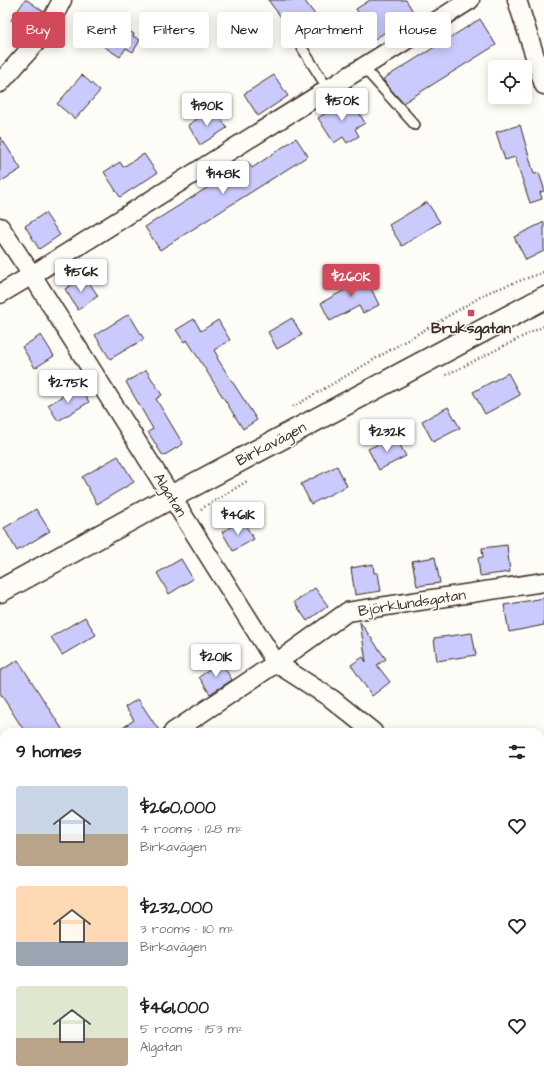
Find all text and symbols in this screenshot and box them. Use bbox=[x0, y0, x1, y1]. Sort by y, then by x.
chip: Buy bbox=[12, 12, 65, 48]
chip: Rent bbox=[73, 12, 131, 48]
chip: Filters bbox=[139, 12, 209, 48]
chip: New bbox=[217, 12, 273, 48]
chip: Apartment bbox=[281, 12, 377, 48]
chip: House bbox=[385, 12, 451, 48]
map controls bbox=[488, 60, 532, 104]
button: locate bbox=[488, 60, 532, 104]
pin: $150K bbox=[314, 88, 370, 122]
text: $150K bbox=[325, 92, 359, 110]
pin: $190K bbox=[179, 93, 235, 127]
text: $190K bbox=[191, 97, 223, 115]
pin: $148K bbox=[195, 161, 251, 195]
text: $148K bbox=[206, 165, 240, 183]
pin: $156K bbox=[53, 259, 109, 293]
text: $156K bbox=[64, 263, 98, 281]
pin: $260K bbox=[323, 264, 379, 298]
text: $260K bbox=[332, 268, 370, 286]
marker: Bruksgatan bbox=[466, 308, 476, 318]
place label: Bruksgatan bbox=[431, 318, 511, 341]
pin: $275K bbox=[40, 370, 96, 404]
text: $275K bbox=[48, 374, 88, 392]
street label: Birkavägen bbox=[232, 416, 311, 472]
pin: $232K bbox=[359, 419, 415, 453]
text: $232K bbox=[369, 423, 405, 441]
street label: Algatan bbox=[147, 469, 192, 522]
pin: $461K bbox=[210, 502, 266, 536]
text: $461K bbox=[221, 506, 255, 524]
street label: Björklundsgatan bbox=[357, 584, 468, 623]
pin: $201K bbox=[188, 644, 244, 678]
text: $201K bbox=[200, 648, 232, 666]
text: 9 homes bbox=[16, 740, 81, 764]
icon: filters bbox=[506, 741, 528, 763]
text: $260,000 bbox=[140, 796, 216, 820]
icon: home bbox=[48, 802, 96, 850]
icon: heart bbox=[506, 815, 528, 837]
text: 4 rooms · 128 m² bbox=[140, 820, 242, 838]
text: Birkavägen bbox=[140, 838, 207, 856]
text: $232,000 bbox=[140, 896, 213, 920]
icon: home bbox=[48, 902, 96, 950]
icon: heart bbox=[506, 915, 528, 937]
text: 3 rooms · 110 m² bbox=[140, 920, 234, 938]
text: Birkavägen bbox=[140, 938, 207, 956]
text: $461,000 bbox=[140, 996, 209, 1020]
icon: home bbox=[48, 1002, 96, 1050]
icon: heart bbox=[506, 1015, 528, 1037]
text: 5 rooms · 153 m² bbox=[140, 1020, 243, 1038]
text: Algatan bbox=[140, 1038, 182, 1056]

